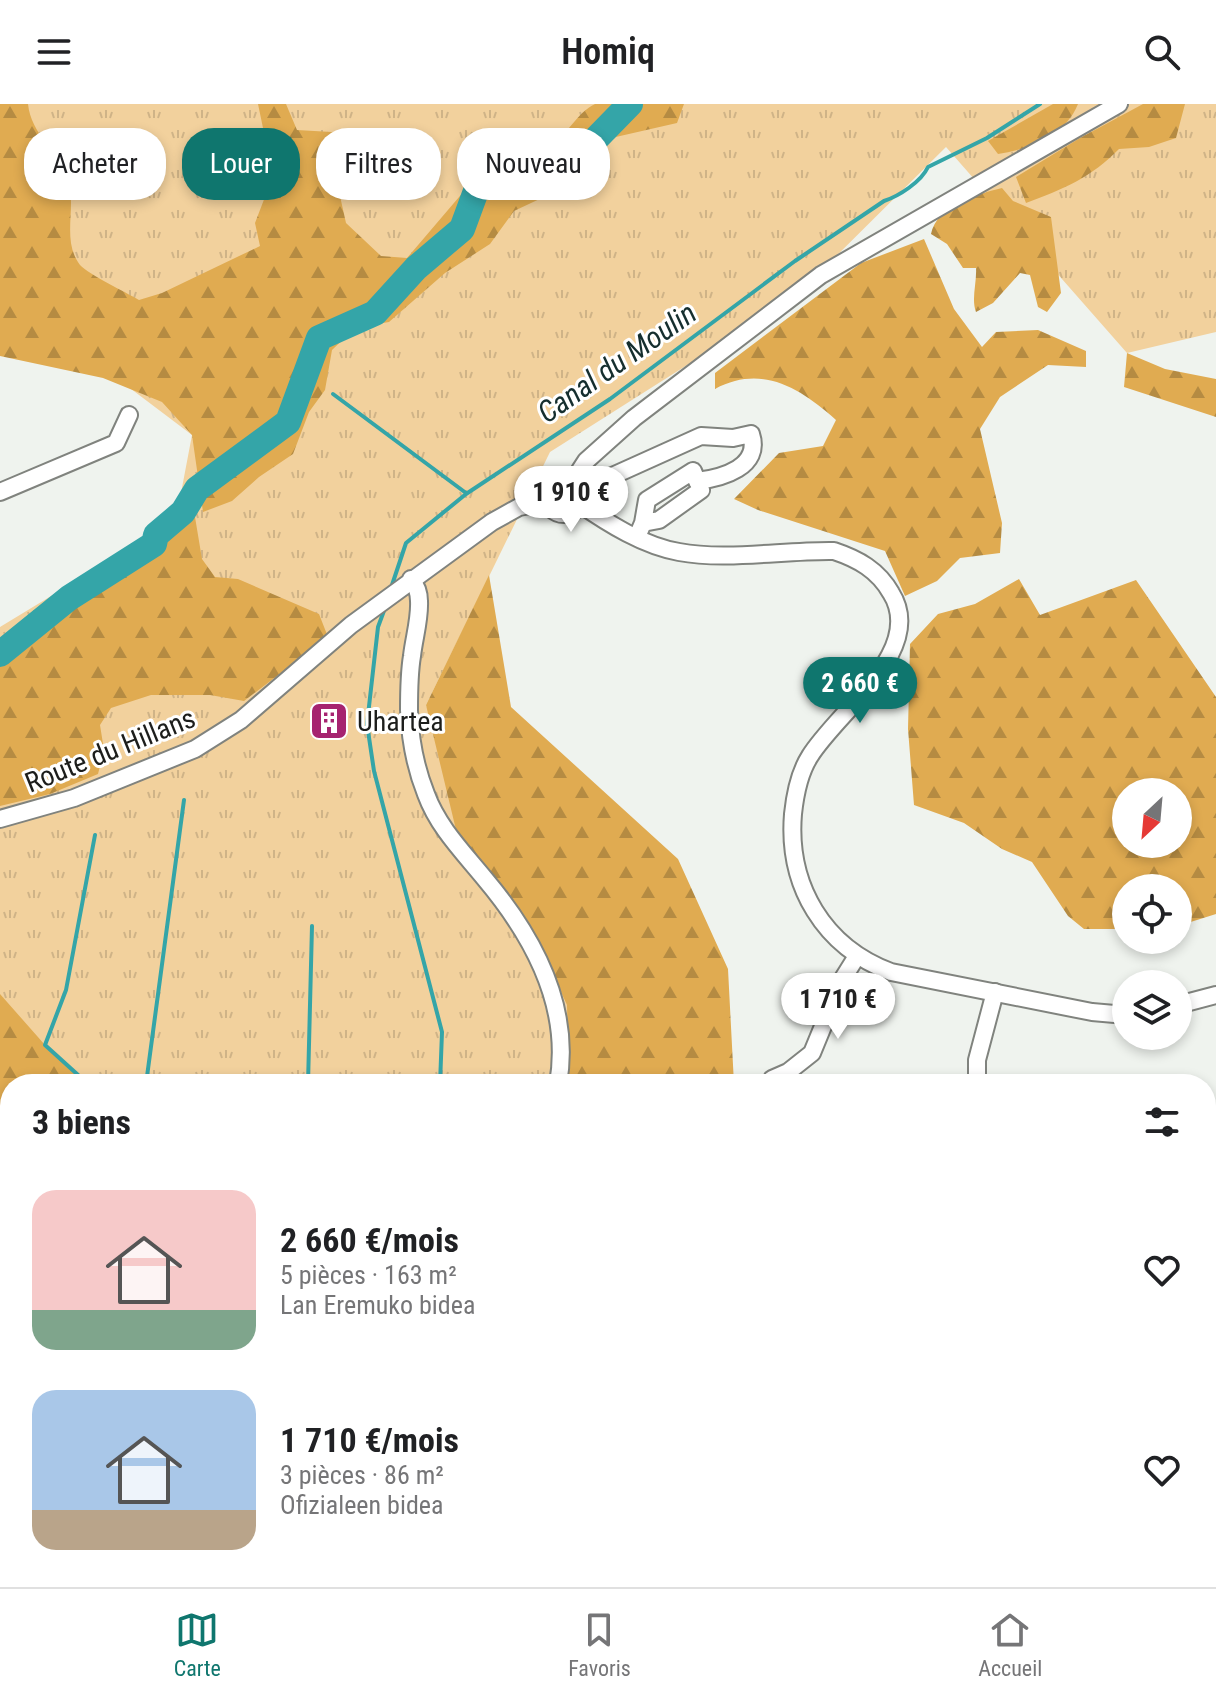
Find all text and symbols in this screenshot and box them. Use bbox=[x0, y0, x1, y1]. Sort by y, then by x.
icon: menu bbox=[32, 30, 76, 74]
icon: search bbox=[1140, 30, 1184, 74]
text: Homiq bbox=[561, 31, 655, 73]
chip: Acheter bbox=[24, 128, 166, 200]
chip: Louer bbox=[182, 128, 300, 200]
chip: Filtres bbox=[316, 128, 441, 200]
chip: Nouveau bbox=[457, 128, 610, 200]
water label: Canal du Moulin bbox=[531, 295, 703, 430]
pin: 1 910 € bbox=[497, 466, 645, 534]
text: 1 910 € bbox=[532, 477, 610, 507]
pin: 2 660 € bbox=[786, 657, 934, 725]
text: 2 660 € bbox=[821, 668, 899, 698]
building icon: Uhartea bbox=[308, 700, 350, 742]
street label: Route du Hillans bbox=[20, 701, 200, 800]
place label: Uhartea bbox=[357, 705, 444, 738]
north arrow bbox=[1112, 778, 1192, 858]
map controls bbox=[1112, 778, 1192, 1050]
button: locate bbox=[1112, 874, 1192, 954]
button: layers bbox=[1112, 970, 1192, 1050]
pin: 1 710 € bbox=[764, 973, 912, 1041]
text: 1 710 € bbox=[799, 984, 877, 1014]
icon: filters bbox=[1140, 1100, 1184, 1144]
text: 3 biens bbox=[32, 1102, 131, 1142]
text: 2 660 €/mois bbox=[280, 1220, 459, 1260]
icon: home bbox=[96, 1222, 192, 1318]
icon: heart bbox=[1140, 1248, 1184, 1292]
text: 5 pièces · 163 m² bbox=[280, 1260, 457, 1290]
text: Lan Eremuko bidea bbox=[280, 1290, 475, 1320]
text: 1 710 €/mois bbox=[280, 1420, 459, 1460]
icon: home bbox=[96, 1422, 192, 1518]
icon: heart bbox=[1140, 1448, 1184, 1492]
text: 3 pièces · 86 m² bbox=[280, 1460, 444, 1490]
text: Ofizialeen bidea bbox=[280, 1490, 443, 1520]
tab: Carte bbox=[174, 1608, 221, 1681]
tab: Favoris bbox=[568, 1608, 631, 1681]
tab: Accueil bbox=[978, 1608, 1042, 1681]

